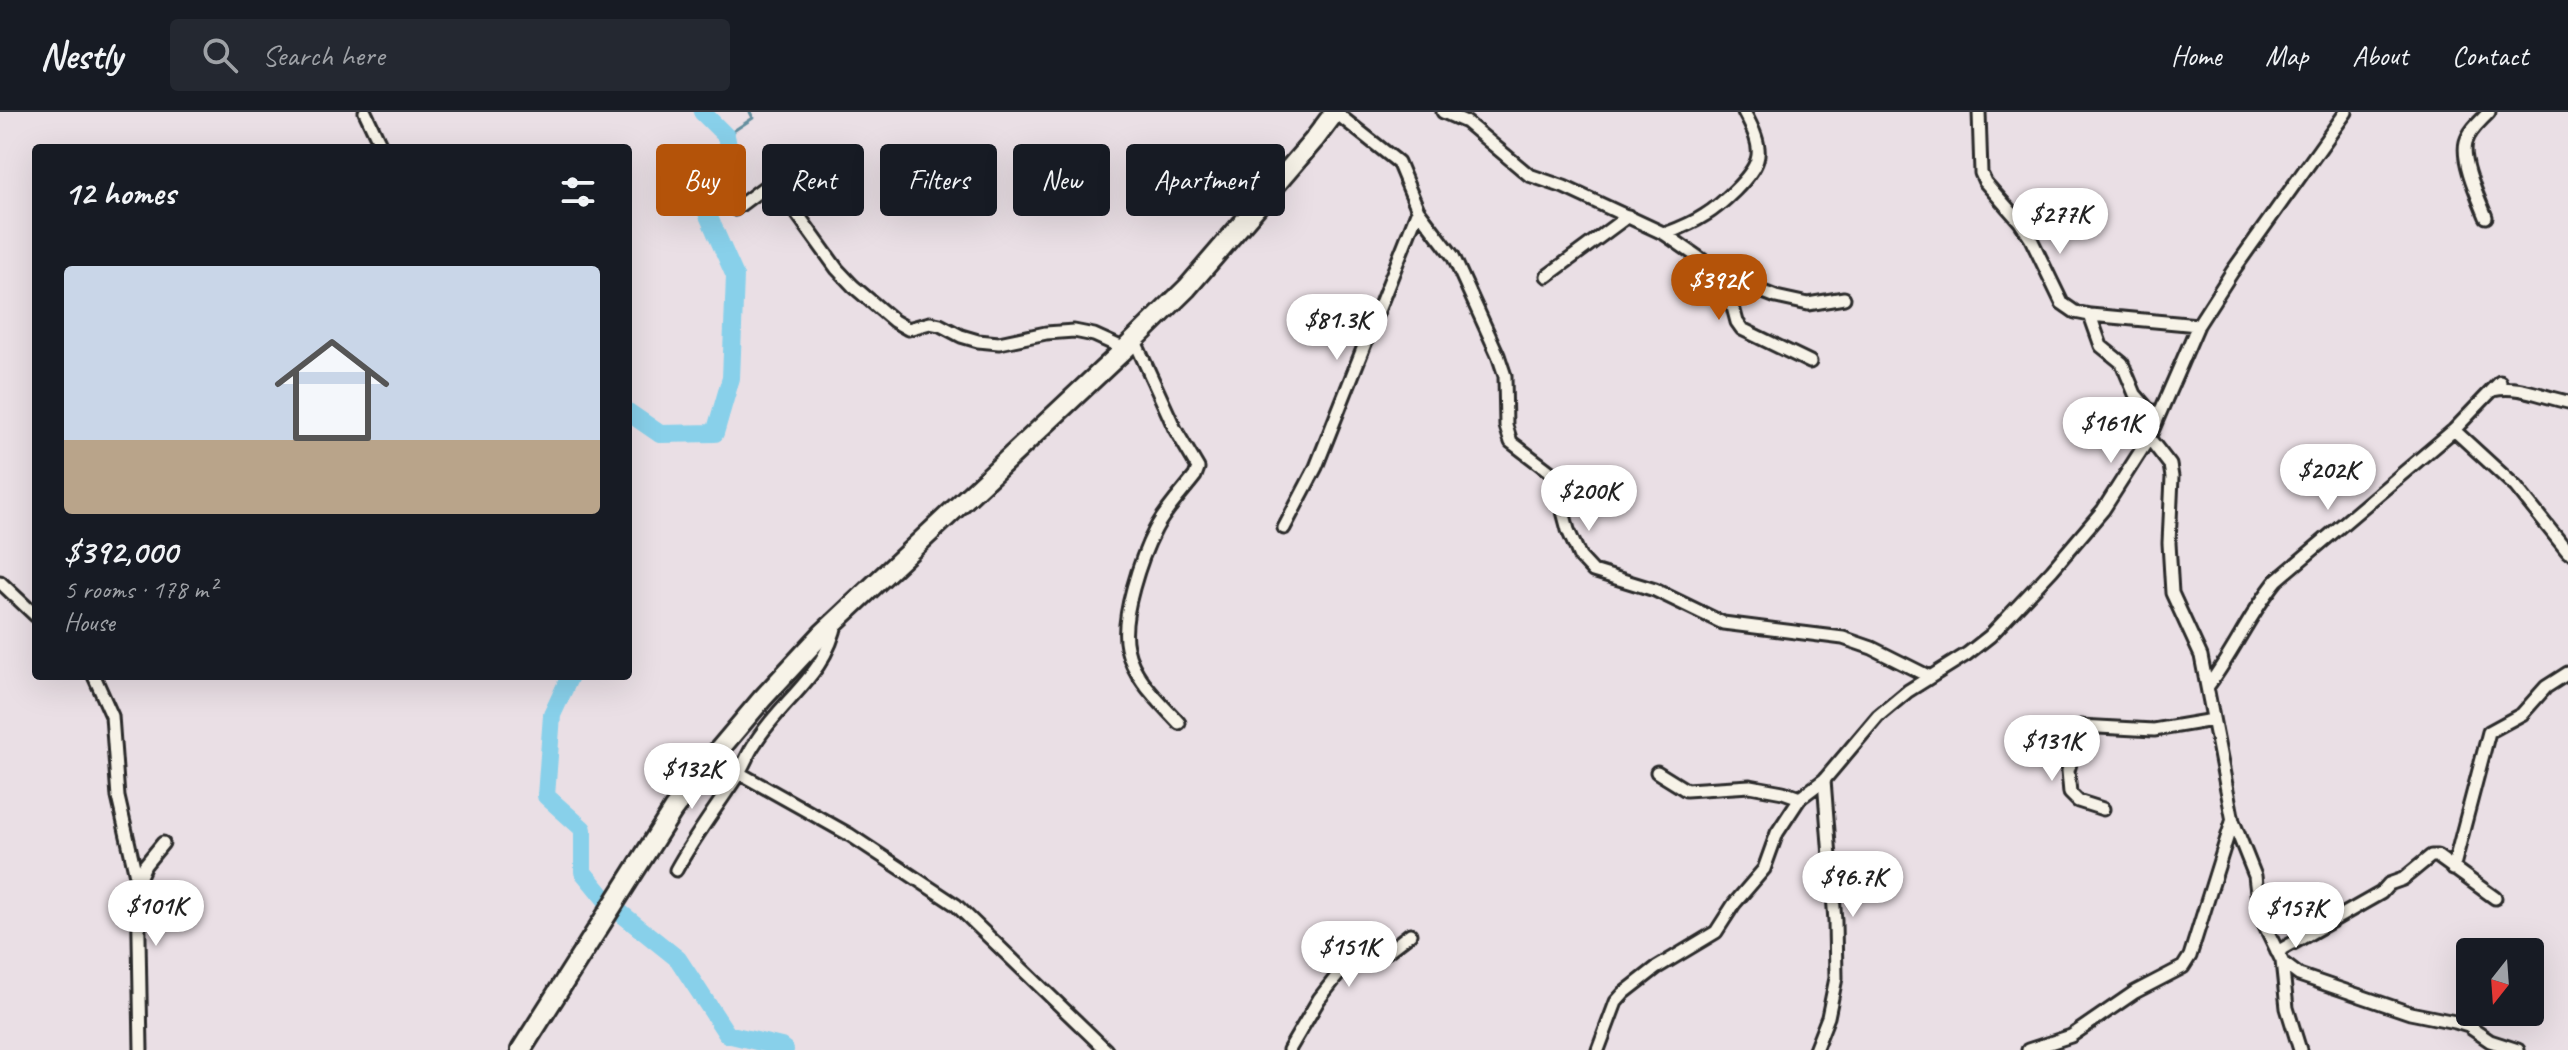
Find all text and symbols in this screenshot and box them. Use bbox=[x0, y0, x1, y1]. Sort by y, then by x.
search box bbox=[170, 19, 730, 91]
text: Nestly bbox=[40, 32, 122, 79]
icon: search bbox=[198, 33, 242, 77]
text: Search here bbox=[262, 36, 384, 74]
text: Home bbox=[2171, 38, 2221, 73]
text: Map bbox=[2265, 38, 2308, 73]
text: About bbox=[2352, 38, 2408, 73]
text: Contact bbox=[2452, 38, 2528, 73]
chip: Buy bbox=[656, 144, 746, 216]
chip: Rent bbox=[762, 144, 864, 216]
chip: Filters bbox=[880, 144, 997, 216]
chip: New bbox=[1013, 144, 1110, 216]
chip: Apartment bbox=[1126, 144, 1285, 216]
icon: filters bbox=[556, 170, 600, 214]
text: 12 homes bbox=[64, 171, 175, 214]
pin: $277K bbox=[2004, 188, 2116, 256]
text: $277K bbox=[2030, 197, 2090, 230]
pin: $392K bbox=[1663, 254, 1775, 322]
text: $392K bbox=[1689, 263, 1749, 296]
pin: $81.3K bbox=[1272, 294, 1402, 362]
text: $81.3K bbox=[1304, 303, 1370, 336]
icon: home bbox=[260, 318, 404, 462]
pin: $161K bbox=[2055, 397, 2167, 465]
text: $161K bbox=[2081, 406, 2141, 439]
pin: $202K bbox=[2272, 444, 2384, 512]
text: $202K bbox=[2298, 453, 2358, 486]
pin: $200K bbox=[1533, 465, 1645, 533]
text: $200K bbox=[1559, 474, 1619, 507]
text: $392,000 bbox=[64, 530, 177, 573]
text: 5 rooms · 178 m² bbox=[64, 573, 216, 606]
text: House bbox=[64, 606, 115, 639]
pin: $131K bbox=[1996, 715, 2108, 783]
text: $131K bbox=[2022, 724, 2082, 757]
pin: $132K bbox=[636, 743, 748, 811]
text: $132K bbox=[662, 752, 722, 785]
pin: $96.7K bbox=[1788, 851, 1918, 919]
text: $96.7K bbox=[1820, 860, 1886, 893]
pin: $101K bbox=[100, 880, 212, 948]
pin: $157K bbox=[2240, 882, 2352, 950]
text: $101K bbox=[126, 889, 186, 922]
text: $157K bbox=[2266, 891, 2326, 924]
pin: $151K bbox=[1293, 921, 1405, 989]
text: $151K bbox=[1319, 930, 1379, 963]
north arrow bbox=[2456, 938, 2544, 1026]
map controls bbox=[2456, 938, 2544, 1026]

